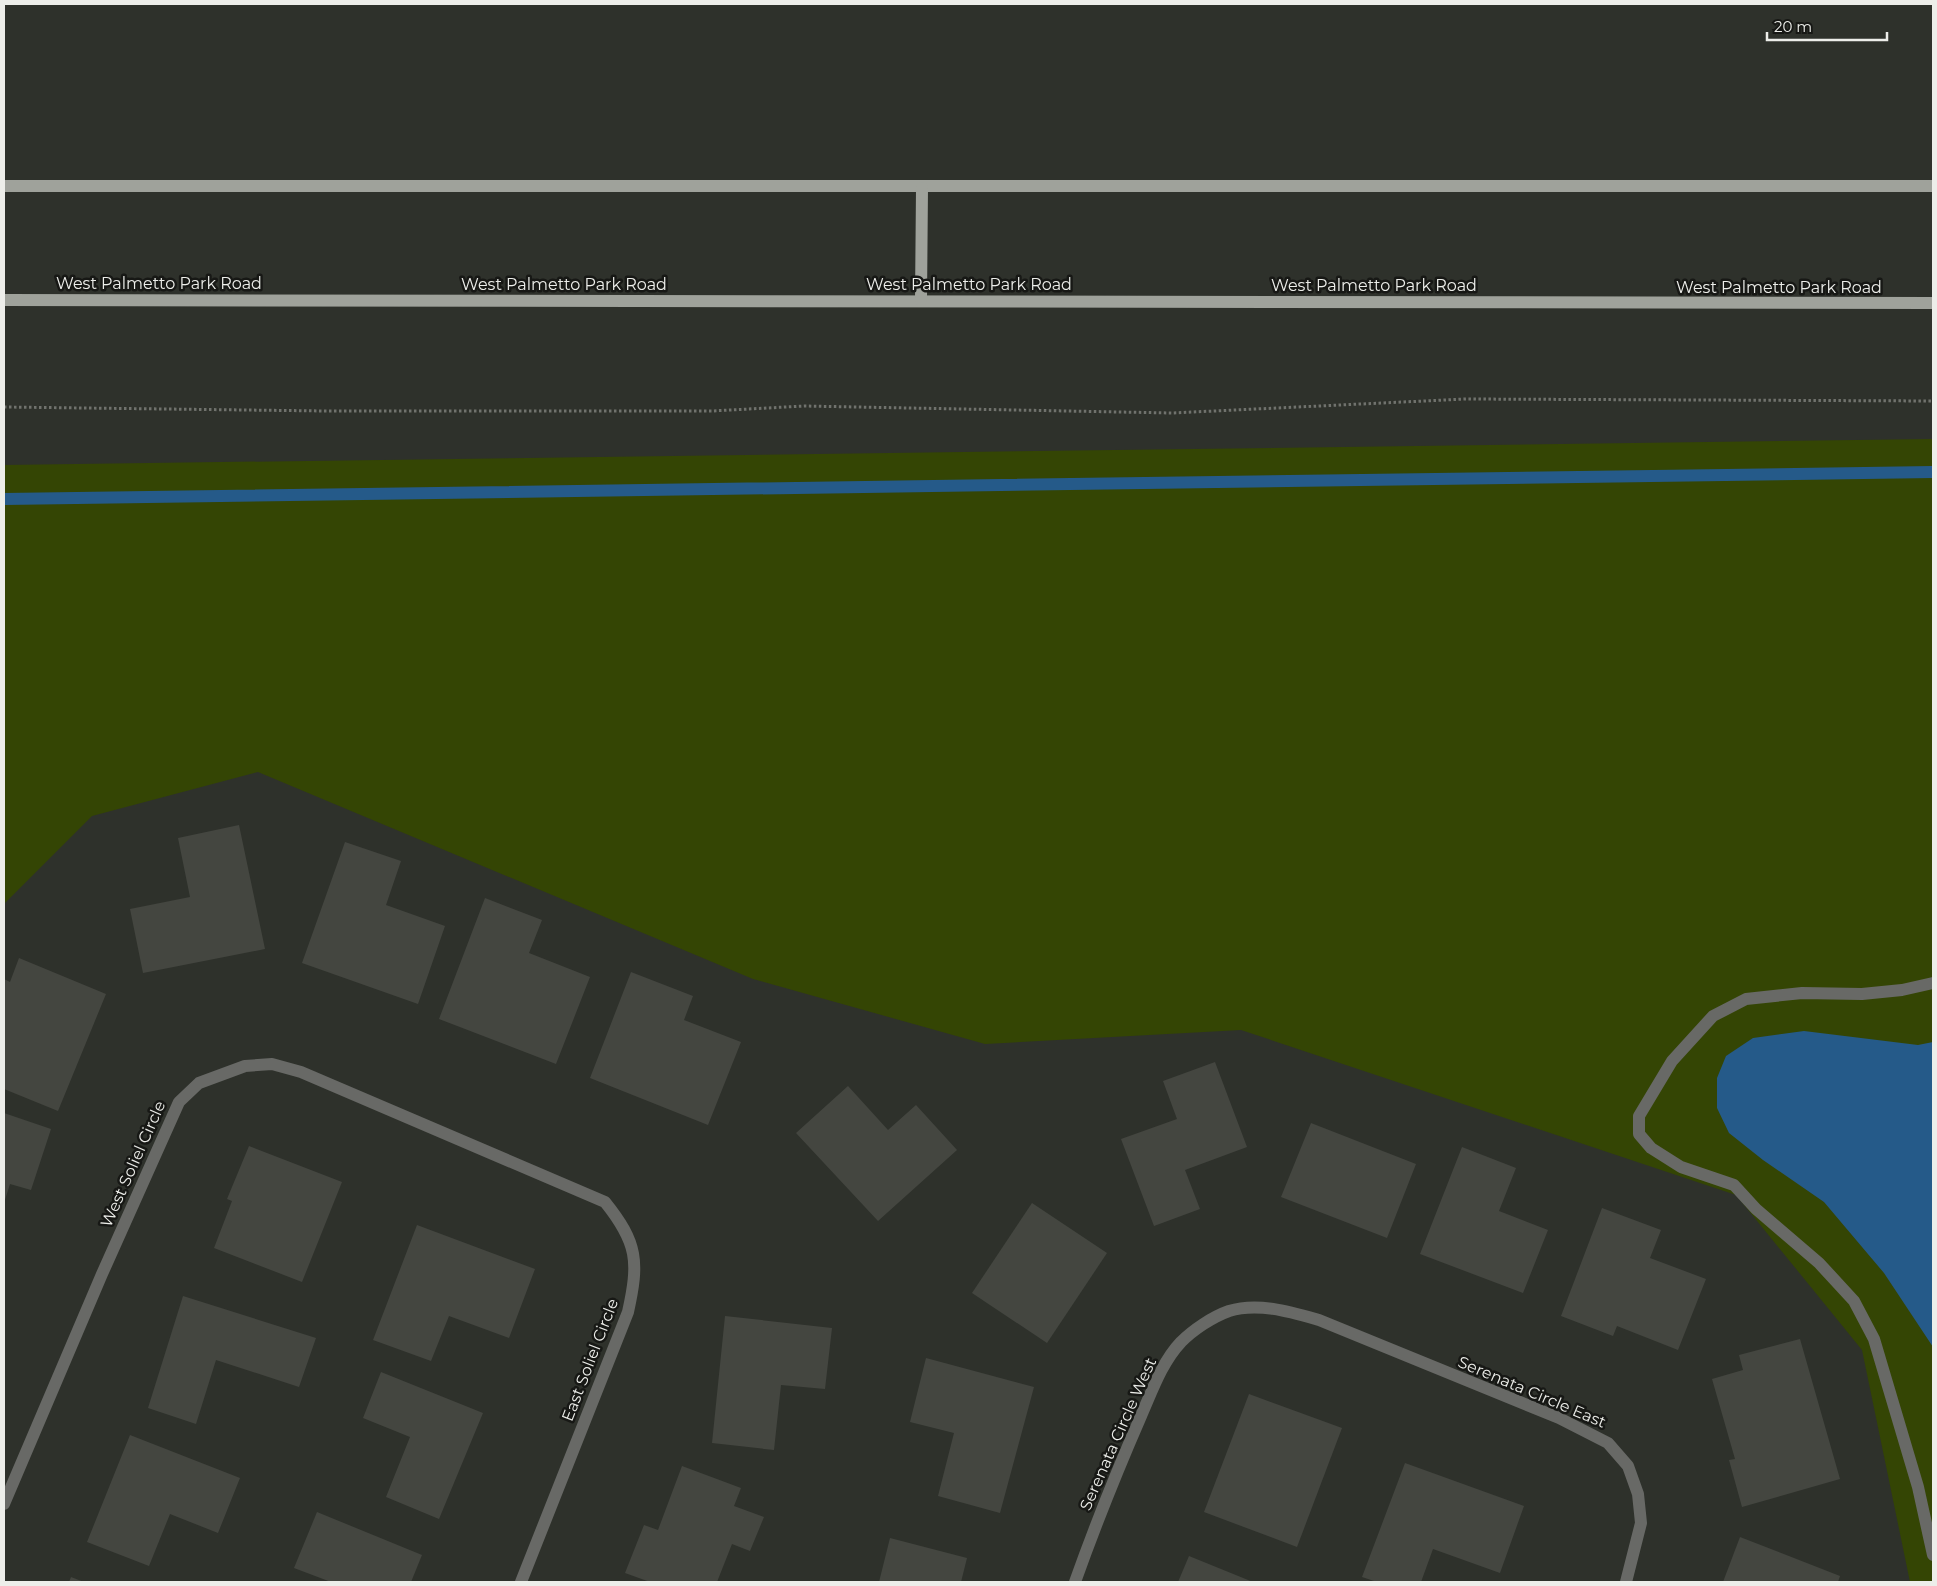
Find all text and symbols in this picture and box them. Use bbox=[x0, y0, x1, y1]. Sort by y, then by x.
scale bar bbox=[1767, 10, 1887, 42]
text: 20 m bbox=[1774, 17, 1812, 36]
street label: West Palmetto Park Road bbox=[56, 274, 262, 293]
street label: West Palmetto Park Road bbox=[461, 275, 667, 294]
street label: West Palmetto Park Road bbox=[866, 275, 1072, 294]
street label: West Palmetto Park Road bbox=[1271, 276, 1477, 295]
street label: West Palmetto Park Road bbox=[1676, 278, 1882, 297]
street label: West Soliel Circle bbox=[97, 1098, 169, 1230]
street label: East Soliel Circle bbox=[558, 1296, 622, 1424]
street label: Serenata Circle East bbox=[1455, 1352, 1609, 1432]
street label: Serenata Circle West bbox=[1076, 1354, 1160, 1513]

